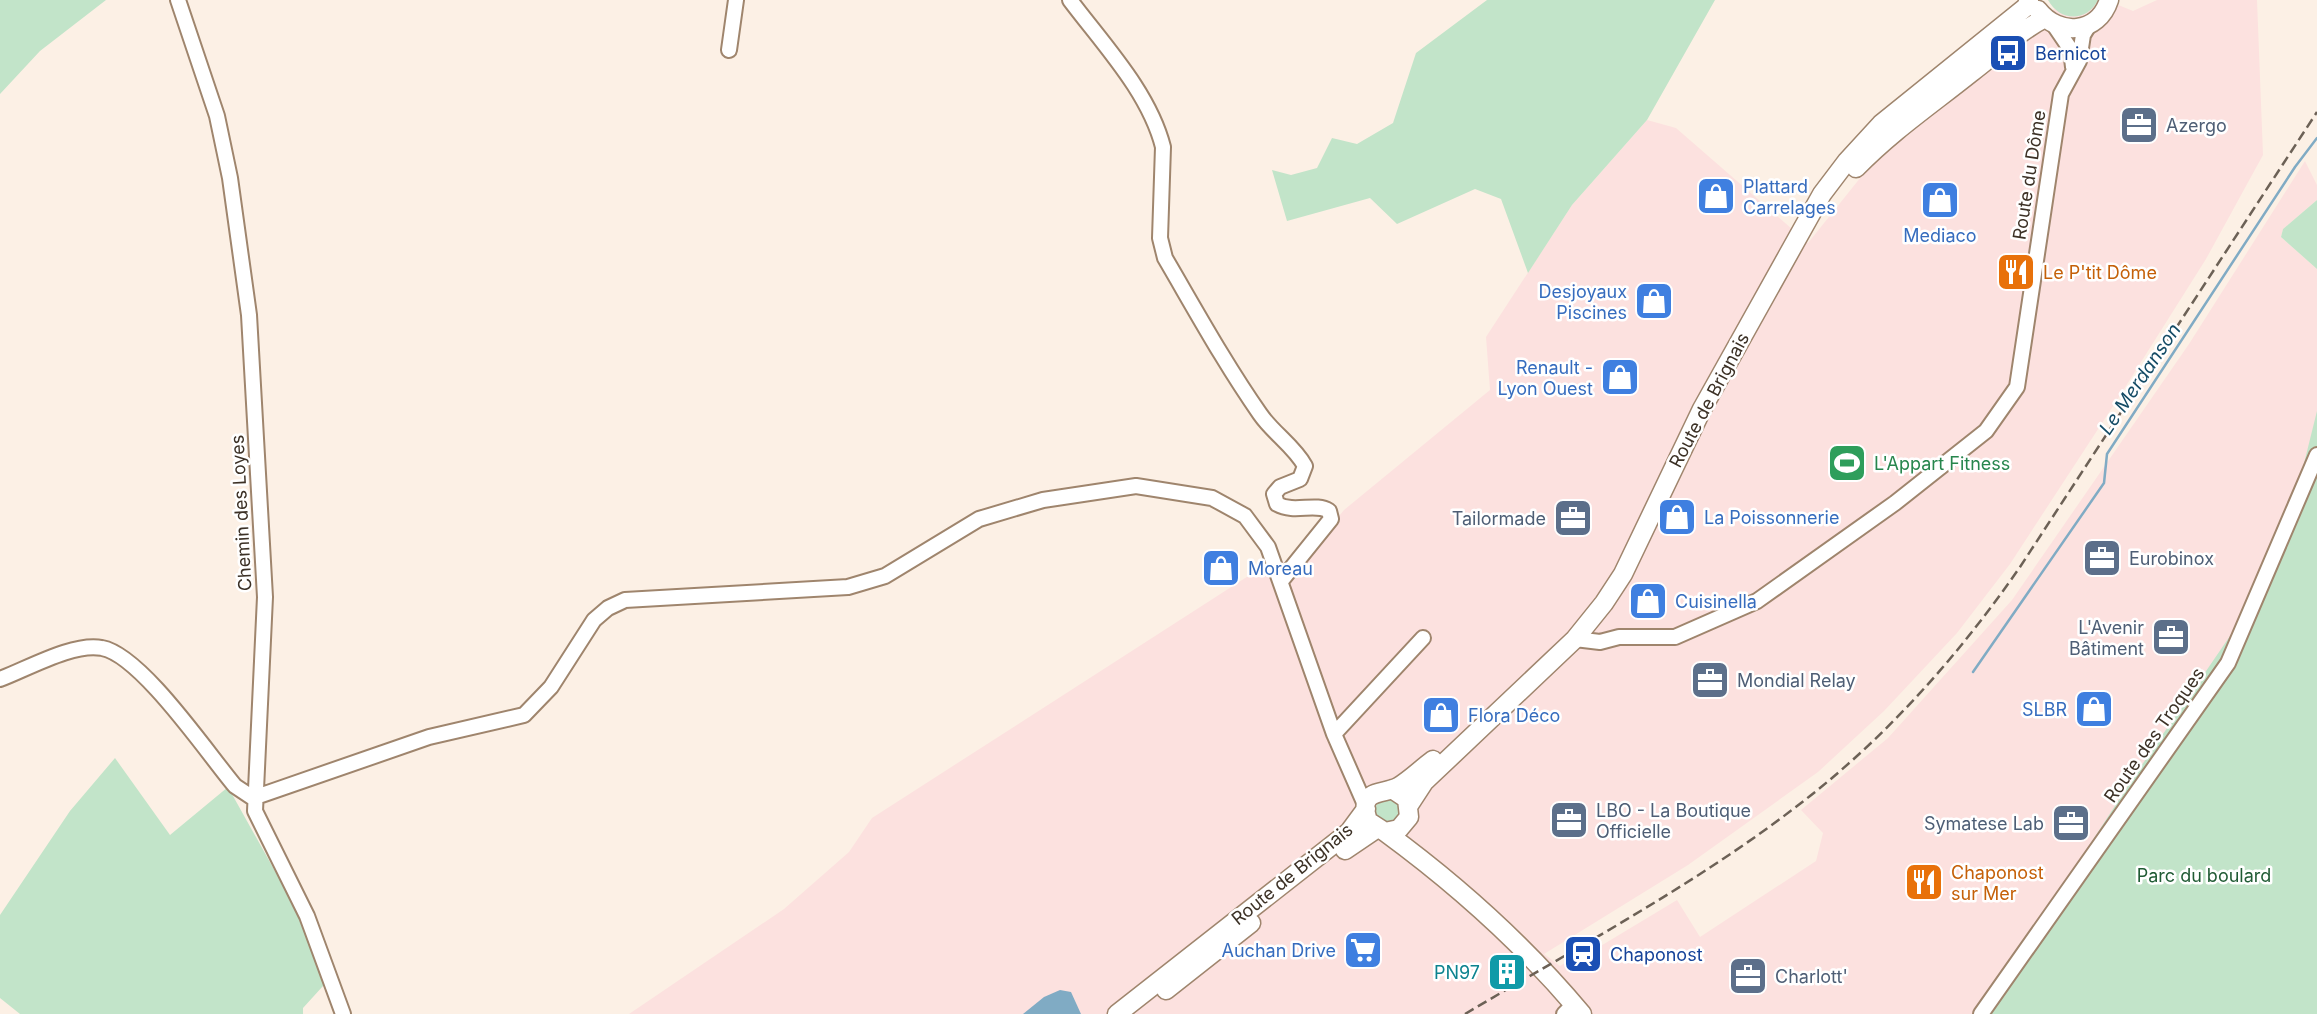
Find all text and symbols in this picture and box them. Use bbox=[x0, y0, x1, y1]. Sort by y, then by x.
bus stop icon: Bernicot bbox=[1987, 32, 2029, 74]
place label: Bernicot bbox=[2035, 43, 2106, 64]
office icon: Azergo bbox=[2118, 104, 2160, 146]
street label: Route du Dôme bbox=[2008, 109, 2050, 241]
place label: Azergo bbox=[2166, 115, 2227, 136]
shop icon: Plattard Carrelages bbox=[1695, 175, 1737, 217]
place label: Plattard Carrelages bbox=[1743, 176, 1836, 218]
shop icon: Mediaco bbox=[1919, 179, 1961, 221]
place label: Mediaco bbox=[1903, 225, 1977, 246]
restaurant icon: Le P'tit Dôme bbox=[1995, 251, 2037, 293]
place label: Le P'tit Dôme bbox=[2043, 262, 2157, 283]
shop icon: Desjoyaux Piscines bbox=[1633, 280, 1675, 322]
place label: Desjoyaux Piscines bbox=[1539, 281, 1627, 323]
water label: Le Merdanson bbox=[2094, 319, 2186, 439]
street label: Route de Brignais bbox=[1665, 329, 1753, 471]
shop icon: Renault - Lyon Ouest bbox=[1599, 356, 1641, 398]
place label: Renault - Lyon Ouest bbox=[1497, 357, 1593, 399]
street label: Chemin des Loyes bbox=[226, 434, 256, 592]
sports icon: L'Appart Fitness bbox=[1826, 442, 1868, 484]
place label: L'Appart Fitness bbox=[1874, 453, 2010, 474]
shop icon: La Poissonnerie bbox=[1656, 496, 1698, 538]
office icon: Tailormade bbox=[1552, 497, 1594, 539]
place label: La Poissonnerie bbox=[1704, 507, 1839, 528]
place label: Tailormade bbox=[1452, 508, 1546, 529]
office icon: Eurobinox bbox=[2081, 537, 2123, 579]
shop icon: Moreau bbox=[1200, 547, 1242, 589]
place label: Eurobinox bbox=[2129, 548, 2214, 569]
place label: Moreau bbox=[1248, 558, 1313, 579]
shop icon: Cuisinella bbox=[1627, 580, 1669, 622]
place label: Cuisinella bbox=[1675, 591, 1757, 612]
office icon: L'Avenir Bâtiment bbox=[2150, 616, 2192, 658]
place label: L'Avenir Bâtiment bbox=[2069, 617, 2144, 659]
office icon: Mondial Relay bbox=[1689, 659, 1731, 701]
street label: Route des Troques bbox=[2100, 664, 2208, 806]
place label: Mondial Relay bbox=[1737, 670, 1856, 691]
shop icon: SLBR bbox=[2073, 688, 2115, 730]
shop icon: Flora Déco bbox=[1420, 694, 1462, 736]
place label: SLBR bbox=[2022, 699, 2067, 720]
place label: Flora Déco bbox=[1468, 705, 1560, 726]
office icon: LBO - La Boutique Officielle bbox=[1548, 799, 1590, 841]
place label: LBO - La Boutique Officielle bbox=[1596, 800, 1751, 842]
office icon: Symatese Lab bbox=[2050, 802, 2092, 844]
place label: Symatese Lab bbox=[1924, 813, 2044, 834]
street label: Route de Brignais bbox=[1227, 819, 1357, 929]
restaurant icon: Chaponost sur Mer bbox=[1903, 861, 1945, 903]
place label: Chaponost sur Mer bbox=[1951, 862, 2044, 904]
park label: Parc du boulard bbox=[2137, 865, 2271, 886]
supermarket icon: Auchan Drive bbox=[1342, 929, 1384, 971]
station icon: Chaponost bbox=[1562, 933, 1604, 975]
place label: Auchan Drive bbox=[1222, 940, 1336, 961]
place label: Chaponost bbox=[1610, 944, 1703, 965]
building icon: PN97 bbox=[1486, 951, 1528, 993]
office icon: Charlott' bbox=[1727, 955, 1769, 997]
place label: PN97 bbox=[1434, 962, 1480, 983]
place label: Charlott' bbox=[1775, 966, 1848, 987]

